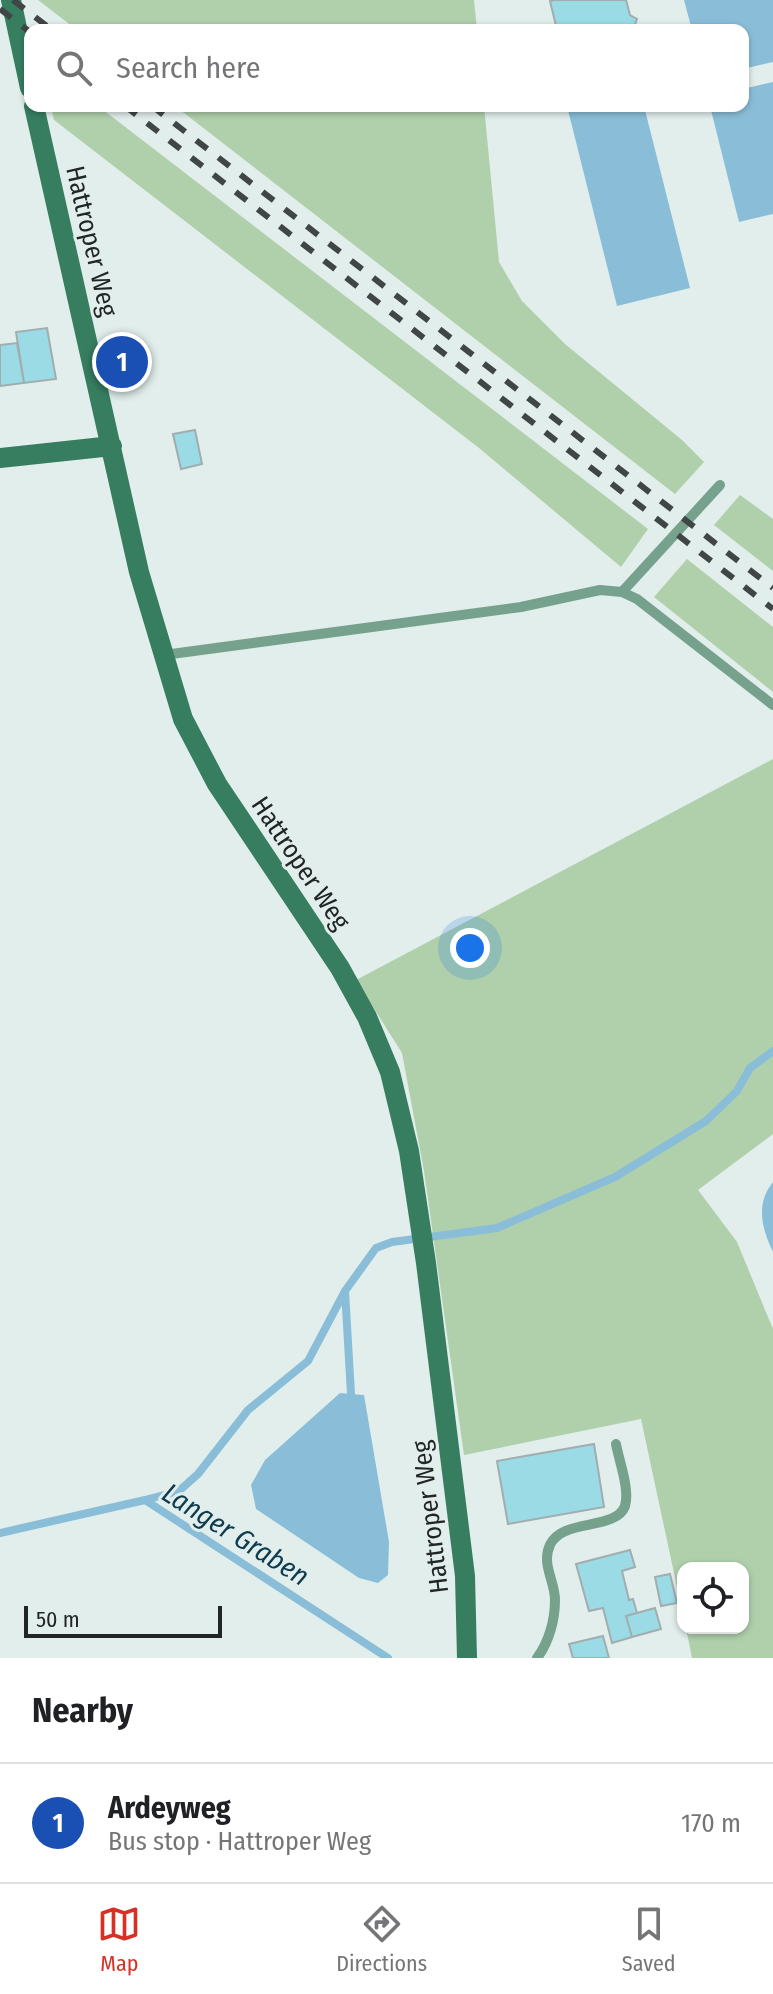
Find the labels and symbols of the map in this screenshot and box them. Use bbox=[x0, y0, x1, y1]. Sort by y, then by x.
street label: Hattroper Weg bbox=[59, 163, 124, 320]
pin: 1 bbox=[96, 332, 148, 392]
street label: Hattroper Weg bbox=[245, 791, 357, 936]
your location bbox=[450, 928, 490, 968]
street label: Hattroper Weg bbox=[406, 1438, 455, 1595]
water label: Langer Graben bbox=[156, 1476, 315, 1593]
scale bar bbox=[24, 1602, 222, 1638]

